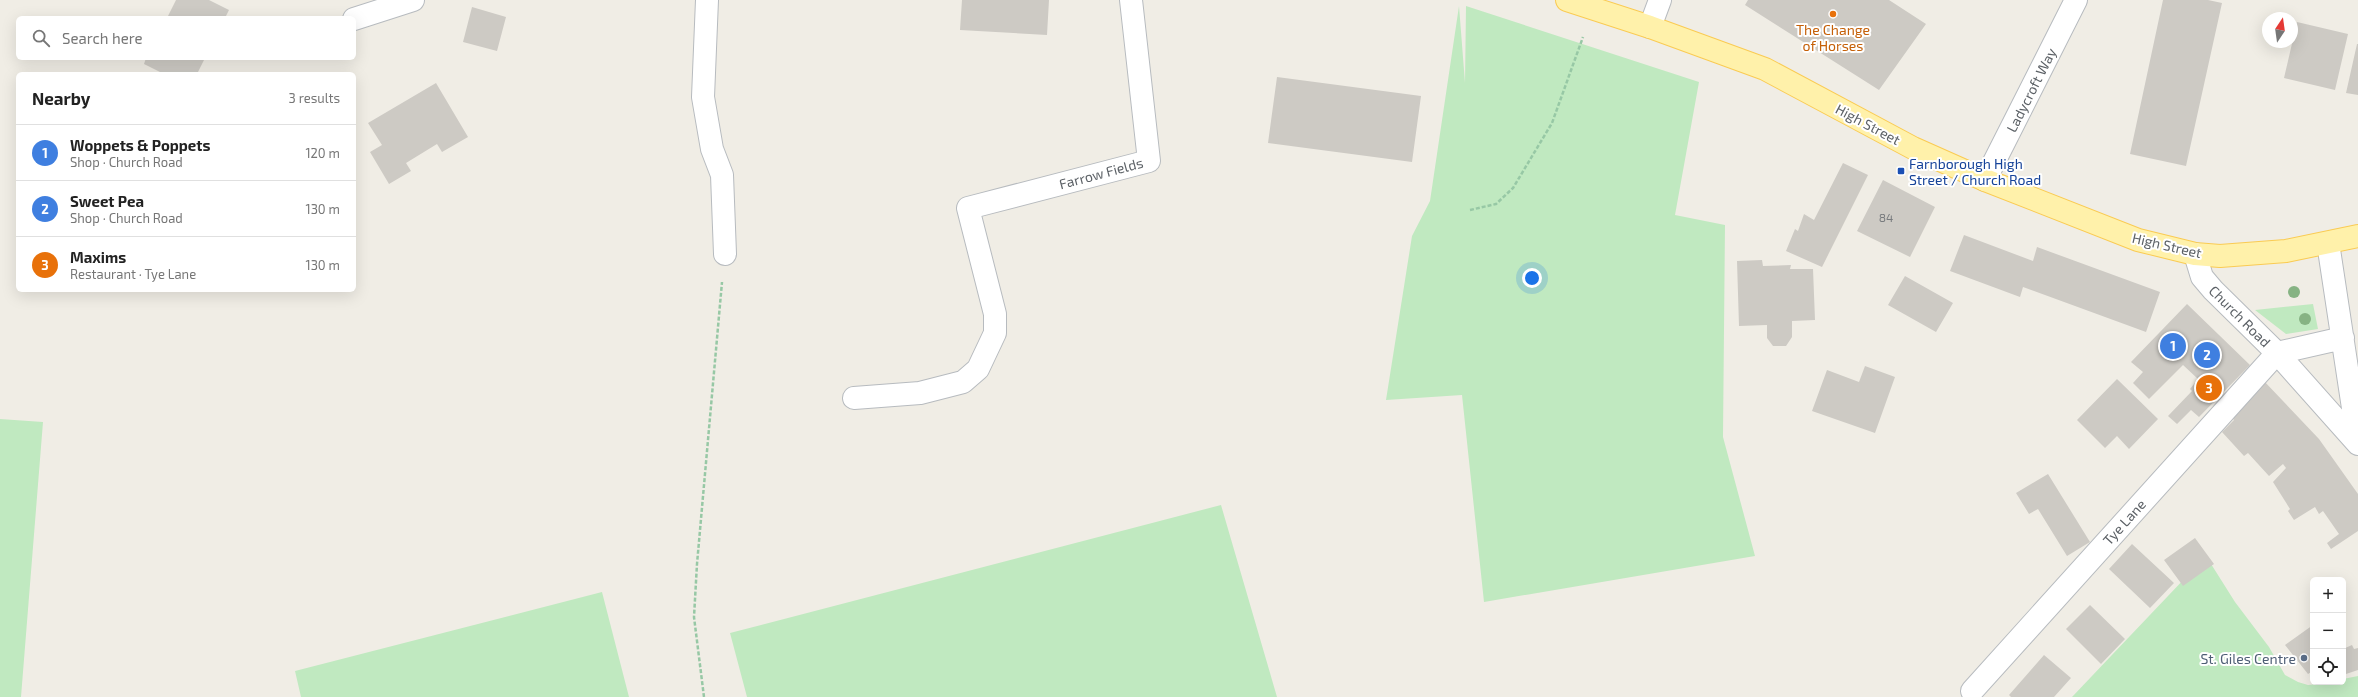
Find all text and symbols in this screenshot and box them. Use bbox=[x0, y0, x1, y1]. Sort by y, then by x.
marker: The Change of Horses bbox=[1828, 9, 1838, 19]
north arrow bbox=[2262, 12, 2298, 48]
search box bbox=[16, 16, 356, 60]
place label: The Change of Horses bbox=[1796, 21, 1870, 54]
icon: search bbox=[30, 27, 52, 49]
text: Search here bbox=[62, 29, 143, 47]
street label: Ladycroft Way bbox=[2002, 45, 2060, 135]
text: Nearby bbox=[32, 88, 90, 108]
text: 3 results bbox=[289, 90, 340, 106]
street label: High Street bbox=[1833, 100, 1903, 148]
text: Woppets & Poppets bbox=[70, 136, 210, 154]
text: 1 bbox=[42, 145, 48, 161]
text: 120 m bbox=[305, 145, 340, 161]
text: Shop · Church Road bbox=[70, 154, 183, 170]
street label: Farrow Fields bbox=[1057, 154, 1145, 192]
place label: Farnborough High Street / Church Road bbox=[1909, 155, 2041, 188]
marker: Farnborough High Street / Church Road bbox=[1896, 166, 1906, 176]
text: Sweet Pea bbox=[70, 192, 144, 210]
text: 2 bbox=[41, 201, 49, 217]
text: 130 m bbox=[305, 201, 340, 217]
text: Shop · Church Road bbox=[70, 210, 183, 226]
house number: 84 bbox=[1879, 210, 1893, 224]
street label: High Street bbox=[2131, 229, 2203, 261]
text: Maxims bbox=[70, 248, 126, 266]
text: 3 bbox=[41, 257, 49, 273]
text: 130 m bbox=[305, 257, 340, 273]
text: Restaurant · Tye Lane bbox=[70, 266, 196, 282]
your location bbox=[1522, 268, 1542, 288]
street label: Church Road bbox=[2206, 282, 2274, 350]
pin: 1 bbox=[2160, 331, 2186, 361]
pin: 2 bbox=[2194, 340, 2220, 370]
pin: 3 bbox=[2196, 373, 2222, 403]
street label: Tye Lane bbox=[2099, 496, 2149, 548]
map controls bbox=[2310, 577, 2346, 685]
button: + bbox=[2310, 577, 2346, 613]
button: − bbox=[2310, 613, 2346, 649]
button: locate bbox=[2310, 649, 2346, 685]
place label: St. Giles Centre bbox=[2200, 650, 2296, 667]
marker: St. Giles Centre bbox=[2299, 653, 2309, 663]

